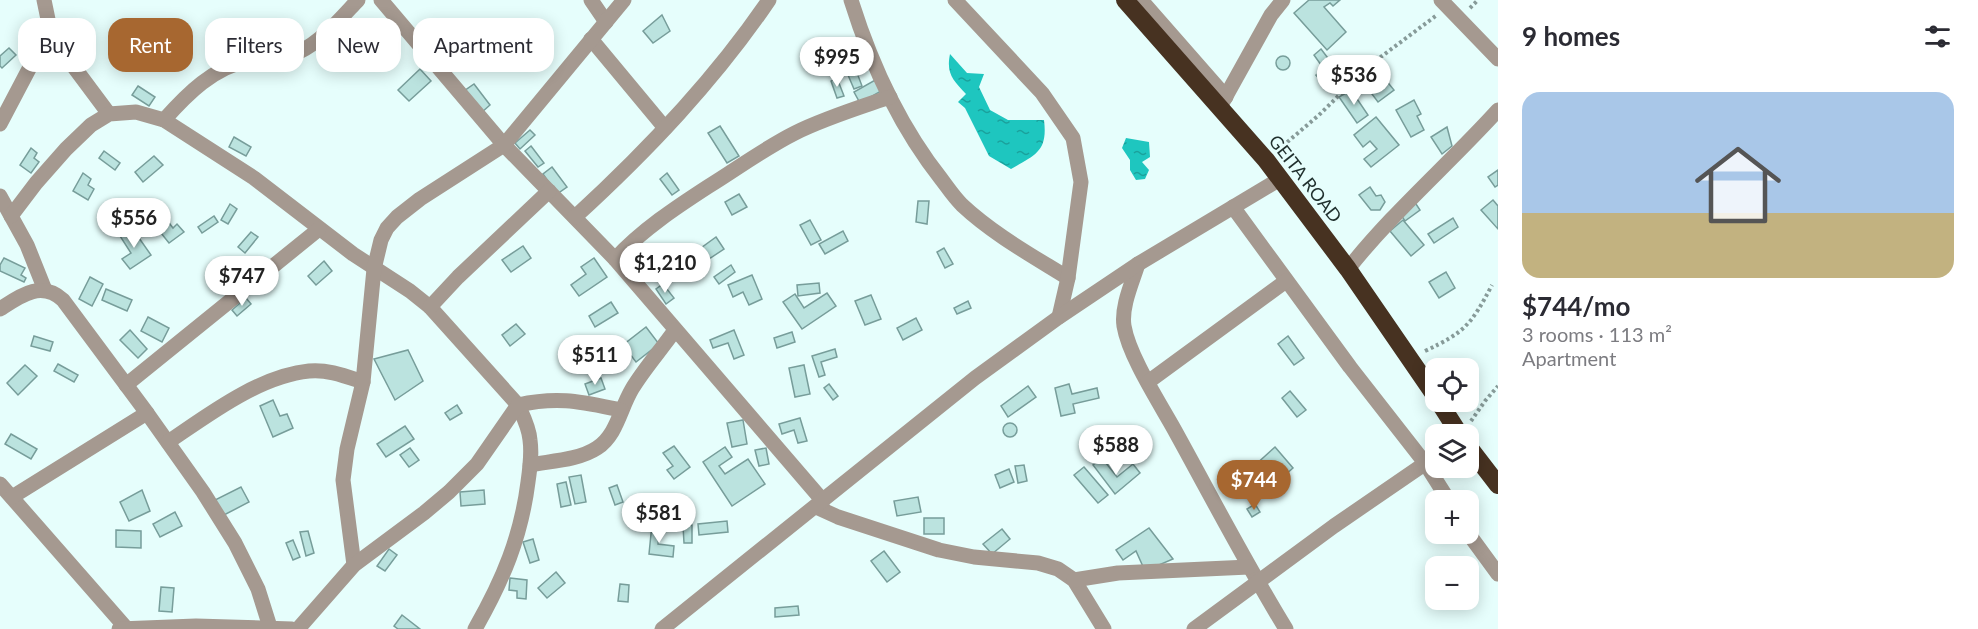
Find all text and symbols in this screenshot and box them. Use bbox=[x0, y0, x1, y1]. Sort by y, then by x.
chip: Buy bbox=[18, 18, 96, 72]
chip: Rent bbox=[108, 18, 193, 72]
chip: Filters bbox=[205, 18, 304, 72]
chip: New bbox=[316, 18, 401, 72]
chip: Apartment bbox=[413, 18, 554, 72]
text: 9 homes bbox=[1522, 20, 1620, 52]
icon: filters bbox=[1921, 20, 1954, 53]
pin: $995 bbox=[801, 37, 873, 88]
text: $995 bbox=[814, 44, 860, 68]
pin: $536 bbox=[1318, 55, 1390, 106]
text: $536 bbox=[1331, 62, 1377, 86]
street label: GEITA ROAD bbox=[1265, 130, 1347, 227]
icon: home bbox=[1684, 131, 1792, 239]
pin: $556 bbox=[98, 198, 170, 249]
text: $556 bbox=[111, 205, 157, 229]
pin: $1,210 bbox=[616, 243, 714, 294]
text: $1,210 bbox=[634, 250, 696, 274]
pin: $747 bbox=[206, 256, 278, 307]
text: $747 bbox=[219, 263, 265, 287]
text: $744/mo bbox=[1522, 290, 1630, 322]
text: 3 rooms · 113 m² bbox=[1522, 322, 1672, 346]
pin: $511 bbox=[559, 335, 631, 386]
text: $511 bbox=[572, 342, 618, 366]
text: Apartment bbox=[1522, 346, 1616, 370]
map controls bbox=[1425, 358, 1479, 610]
button: locate bbox=[1425, 358, 1479, 412]
button: layers bbox=[1425, 424, 1479, 478]
pin: $588 bbox=[1080, 425, 1152, 476]
text: $588 bbox=[1093, 432, 1139, 456]
pin: $744 bbox=[1218, 460, 1290, 511]
text: $744 bbox=[1231, 467, 1277, 491]
button: + bbox=[1425, 490, 1479, 544]
pin: $581 bbox=[623, 493, 695, 544]
text: $581 bbox=[636, 500, 682, 524]
button: − bbox=[1425, 556, 1479, 610]

